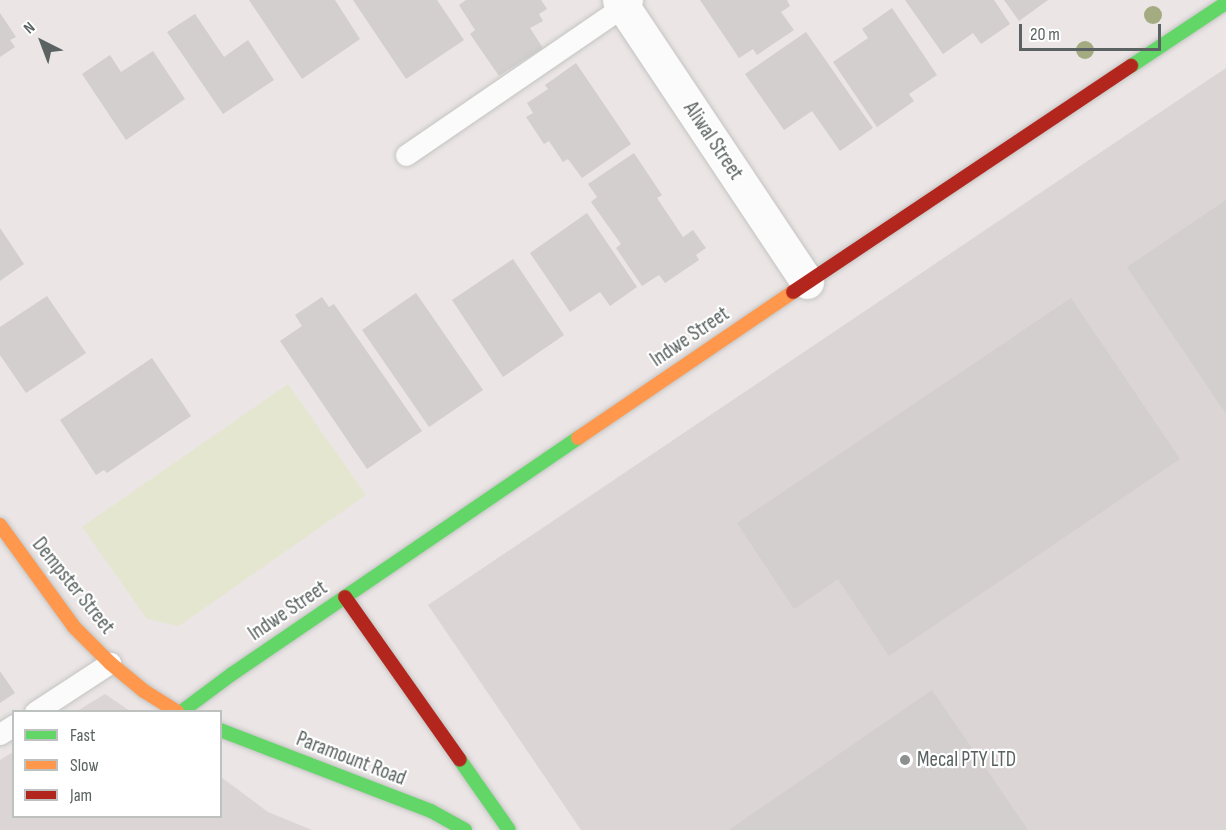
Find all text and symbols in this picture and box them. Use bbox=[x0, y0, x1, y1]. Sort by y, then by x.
north arrow bbox=[12, 12, 72, 72]
scale bar bbox=[1022, 12, 1164, 50]
text: N bbox=[20, 18, 39, 38]
text: 20 m bbox=[1030, 24, 1060, 45]
street label: Aliwal Street bbox=[678, 97, 748, 185]
street label: Indwe Street bbox=[646, 301, 734, 373]
street label: Dempster Street bbox=[26, 533, 120, 639]
street label: Indwe Street bbox=[244, 575, 332, 647]
legend bbox=[12, 710, 222, 818]
text: Fast bbox=[70, 725, 95, 746]
street label: Paramount Road bbox=[293, 727, 409, 791]
place label: Mecal PTY LTD bbox=[917, 747, 1016, 773]
marker: Mecal PTY LTD bbox=[898, 753, 912, 767]
text: Slow bbox=[70, 755, 99, 776]
text: Jam bbox=[70, 785, 92, 806]

